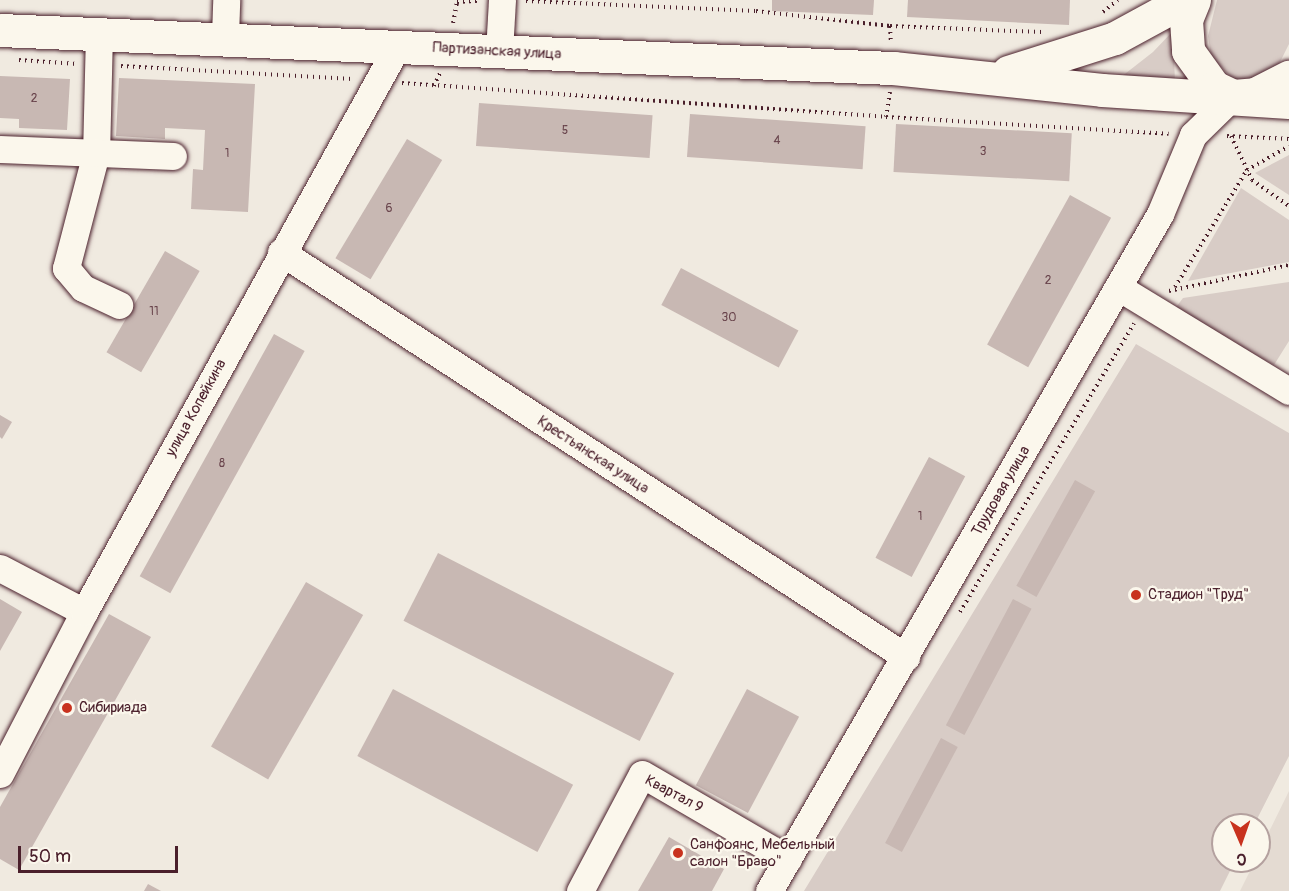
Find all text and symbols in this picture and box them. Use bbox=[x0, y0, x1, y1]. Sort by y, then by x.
street label: Партизанская улица bbox=[432, 39, 562, 63]
house number: 2 bbox=[31, 92, 37, 106]
house number: 5 bbox=[562, 124, 568, 138]
house number: 4 bbox=[774, 134, 780, 148]
house number: 3 bbox=[980, 145, 986, 159]
house number: 1 bbox=[225, 147, 229, 161]
house number: 6 bbox=[386, 202, 392, 216]
house number: 2 bbox=[1045, 274, 1051, 288]
house number: 11 bbox=[149, 305, 159, 319]
house number: 30 bbox=[722, 311, 736, 325]
street label: улица Копейкина bbox=[162, 356, 230, 460]
street label: Крестьянская улица bbox=[534, 412, 652, 498]
street label: Трудовая улица bbox=[968, 443, 1034, 539]
house number: 8 bbox=[219, 457, 225, 471]
house number: 1 bbox=[918, 510, 922, 524]
place label: Стадион "Труд" bbox=[1148, 586, 1249, 604]
marker: Стадион "Труд" bbox=[1129, 588, 1143, 602]
place label: Сибириада bbox=[79, 699, 147, 717]
marker: Сибириада bbox=[60, 701, 74, 715]
street label: Квартал 9 bbox=[642, 771, 706, 817]
north arrow bbox=[1211, 813, 1271, 873]
scale bar bbox=[21, 834, 182, 872]
place label: Санфоянс, Мебельный салон "Браво" bbox=[690, 835, 835, 870]
text: 50 m bbox=[29, 845, 71, 868]
marker: Санфоянс, Мебельный салон "Браво" bbox=[671, 846, 685, 860]
text: С bbox=[1236, 849, 1247, 869]

